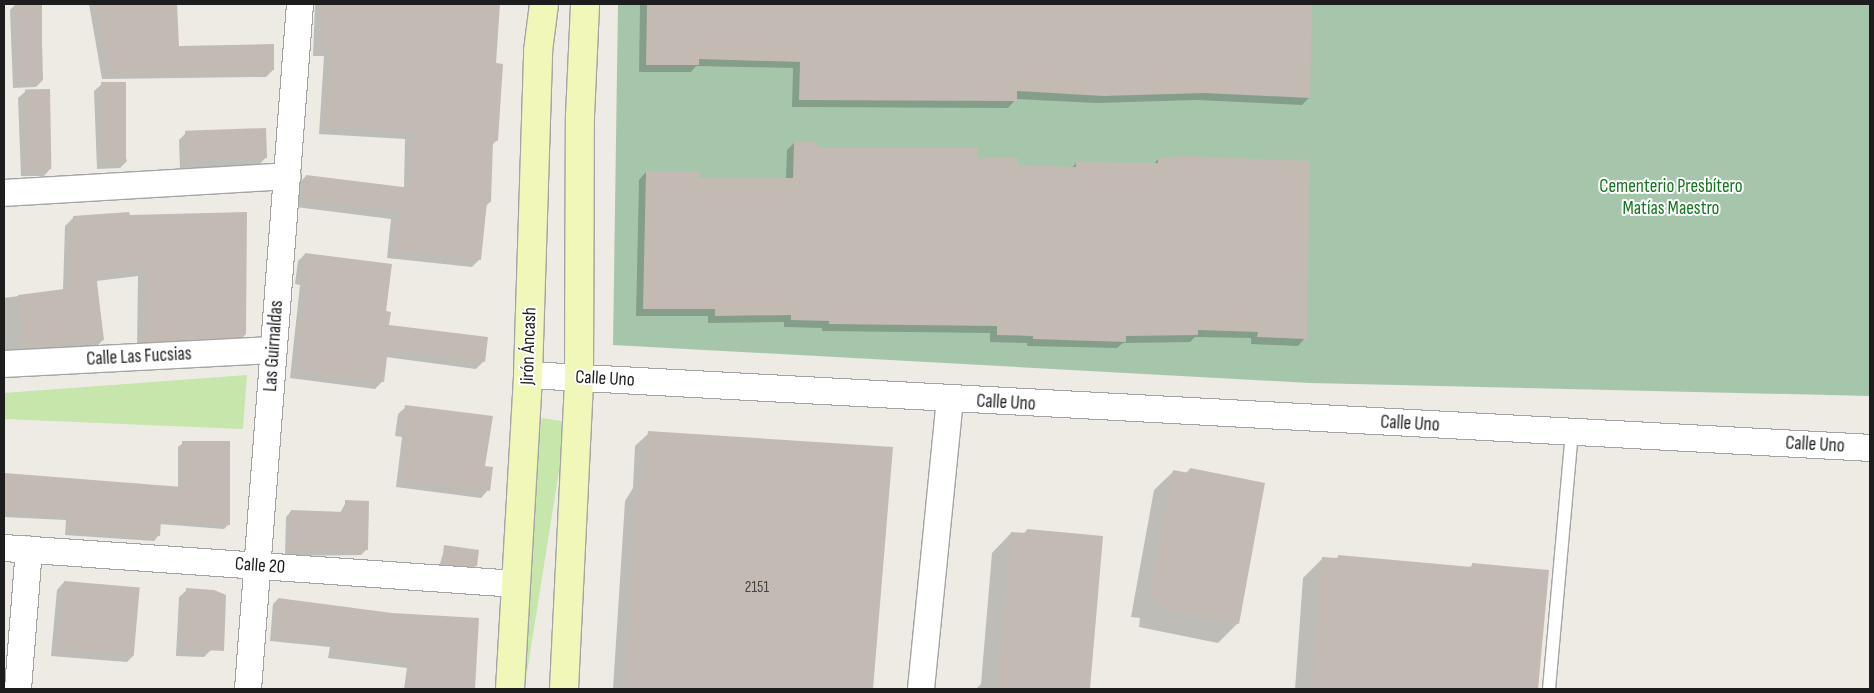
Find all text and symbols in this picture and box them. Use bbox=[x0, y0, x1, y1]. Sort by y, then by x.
park label: Cementerio Presbítero Matías Maestro bbox=[1599, 176, 1743, 220]
street label: Las Guirnaldas bbox=[259, 299, 289, 393]
street label: Jirón Áncash bbox=[516, 307, 542, 385]
street label: Calle Las Fucsias bbox=[86, 343, 192, 371]
street label: Calle Uno bbox=[575, 366, 635, 392]
street label: Calle Uno bbox=[976, 390, 1036, 416]
street label: Calle Uno bbox=[1380, 411, 1440, 437]
street label: Calle Uno bbox=[1785, 432, 1845, 458]
street label: Calle 20 bbox=[234, 553, 286, 579]
house number: 2151 bbox=[745, 578, 769, 598]

